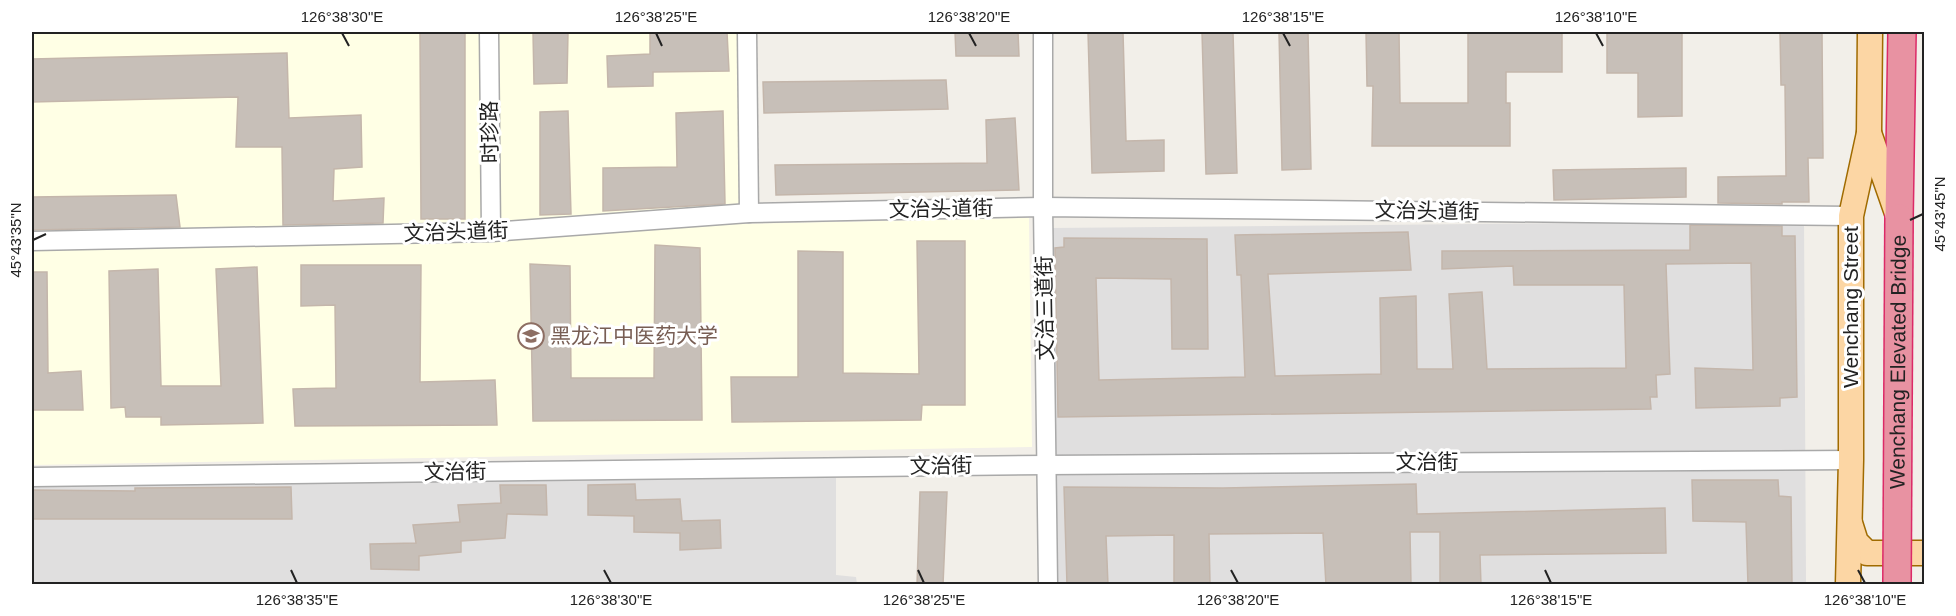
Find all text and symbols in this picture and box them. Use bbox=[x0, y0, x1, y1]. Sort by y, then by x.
text: 126°38'30"E bbox=[301, 8, 383, 25]
text: 126°38'25"E bbox=[615, 8, 697, 25]
text: 126°38'20"E bbox=[928, 8, 1010, 25]
text: 126°38'15"E bbox=[1242, 8, 1324, 25]
text: 126°38'10"E bbox=[1555, 8, 1637, 25]
street label: 时珍路 bbox=[477, 100, 502, 164]
text: 45°43'45"N bbox=[1931, 176, 1948, 252]
street label: 文治头道街 bbox=[888, 196, 994, 221]
street label: 文治头道街 bbox=[1374, 198, 1480, 223]
text: 45°43'35"N bbox=[7, 202, 24, 278]
street label: 文治头道街 bbox=[403, 218, 509, 245]
street label: Wenchang Street bbox=[1839, 226, 1862, 388]
street label: Wenchang Elevated Bridge bbox=[1886, 235, 1910, 489]
street label: 文治三道街 bbox=[1032, 255, 1057, 361]
school or university icon: 黑龙江中医药大学 bbox=[516, 321, 546, 351]
place label: 黑龙江中医药大学 bbox=[550, 324, 718, 347]
street label: 文治街 bbox=[1396, 450, 1459, 473]
street label: 文治街 bbox=[909, 453, 973, 478]
street label: 文治街 bbox=[423, 459, 487, 484]
text: 126°38'35"E bbox=[256, 591, 338, 608]
text: 126°38'30"E bbox=[570, 591, 652, 608]
text: 126°38'25"E bbox=[883, 591, 965, 608]
text: 126°38'20"E bbox=[1197, 591, 1279, 608]
text: 126°38'15"E bbox=[1510, 591, 1592, 608]
text: 126°38'10"E bbox=[1824, 591, 1906, 608]

